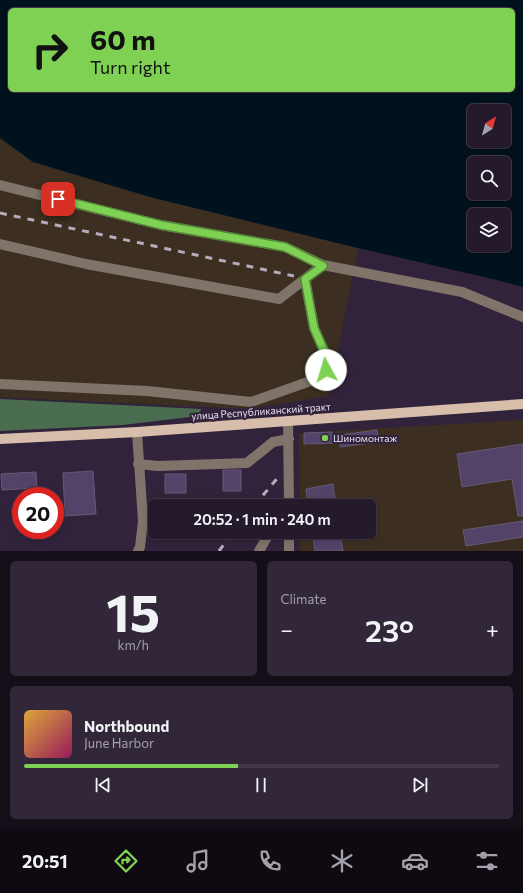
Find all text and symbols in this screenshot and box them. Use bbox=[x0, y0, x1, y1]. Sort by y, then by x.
text: 60 m bbox=[90, 22, 156, 56]
icon: right bbox=[24, 24, 76, 76]
text: Turn right bbox=[90, 56, 170, 78]
north arrow bbox=[467, 104, 511, 148]
map controls bbox=[467, 104, 511, 252]
button: search bbox=[467, 156, 511, 200]
pin bbox=[41, 182, 75, 216]
icon: arrive bbox=[47, 188, 69, 210]
button: layers bbox=[467, 208, 511, 252]
position arrow bbox=[305, 349, 347, 391]
street label: улица Республиканский тракт bbox=[191, 400, 331, 422]
place label: Шиномонтаж bbox=[333, 432, 397, 444]
marker: Шиномонтаж bbox=[320, 433, 330, 443]
speed limit sign: 20 bbox=[12, 487, 64, 539]
text: 20:52 · 1 min · 240 m bbox=[194, 510, 330, 528]
text: 15 bbox=[106, 579, 160, 643]
text: Climate bbox=[281, 591, 326, 607]
text: 23° bbox=[365, 611, 414, 648]
text: − bbox=[281, 616, 293, 643]
text: + bbox=[486, 616, 499, 643]
text: km/h bbox=[117, 637, 149, 653]
text: Northbound bbox=[84, 717, 169, 735]
text: June Harbor bbox=[84, 735, 154, 751]
icon: previous bbox=[92, 774, 114, 796]
icon: pause bbox=[250, 774, 272, 796]
icon: next bbox=[409, 774, 431, 796]
icon: directions bbox=[112, 847, 140, 875]
icon: music bbox=[184, 847, 212, 875]
icon: phone bbox=[256, 847, 284, 875]
icon: climate bbox=[328, 847, 356, 875]
icon: car bbox=[401, 847, 429, 875]
icon: filters bbox=[473, 847, 501, 875]
text: 20:51 bbox=[22, 850, 68, 872]

